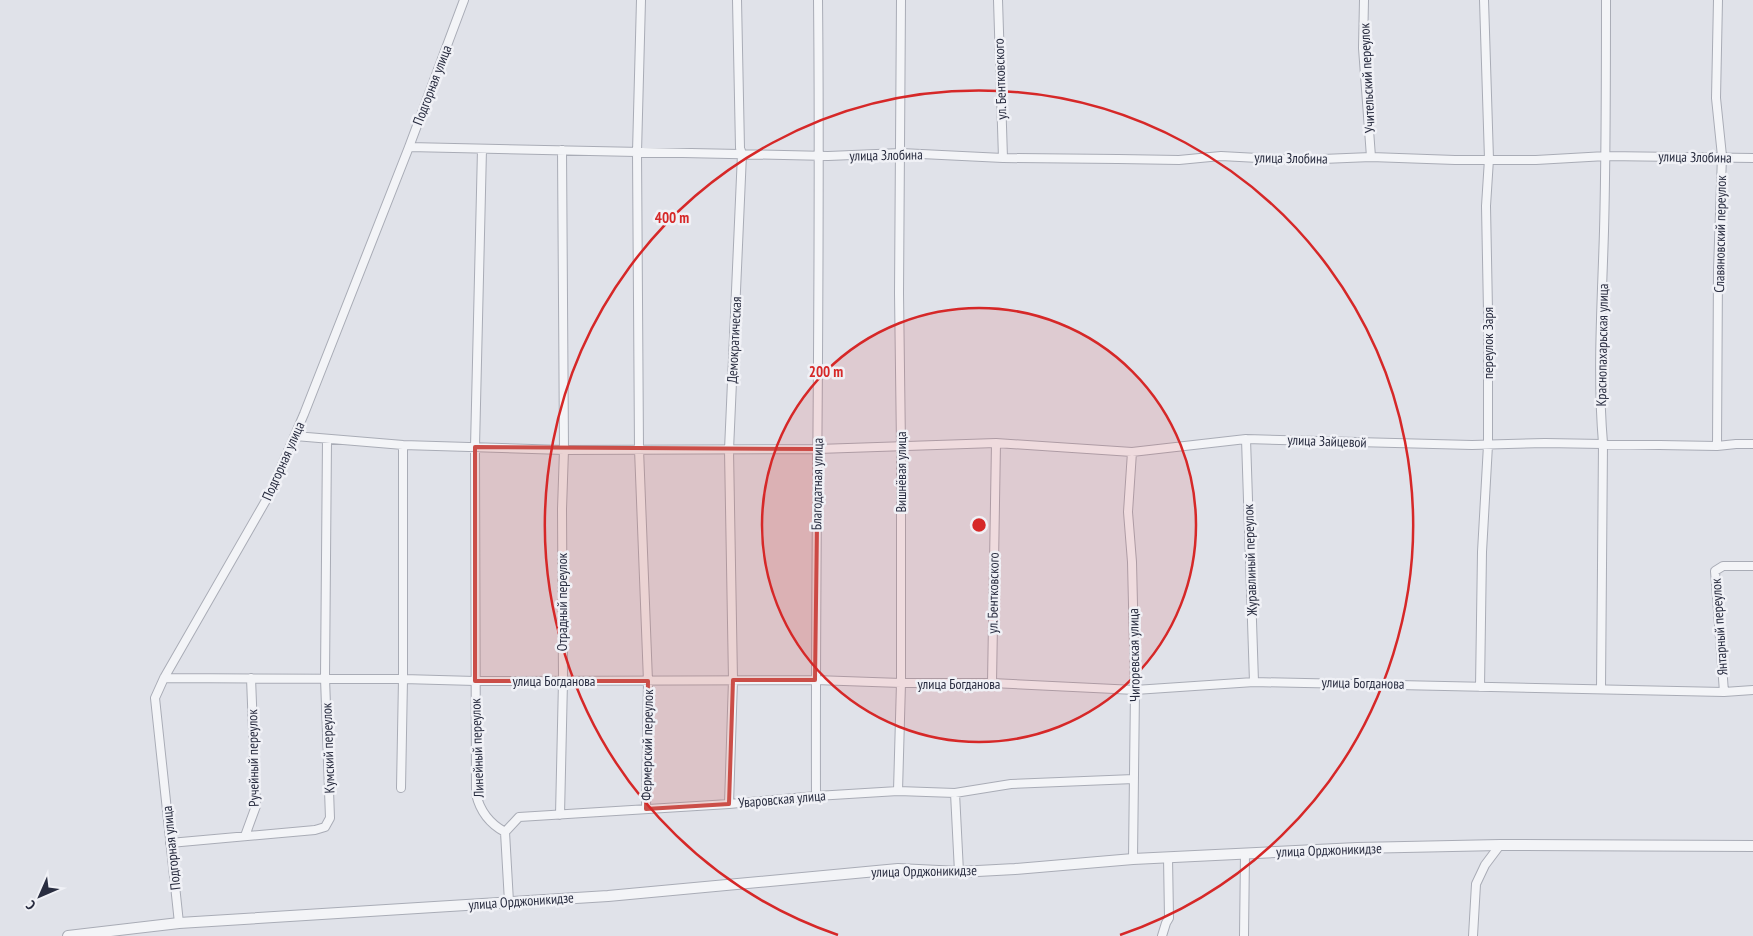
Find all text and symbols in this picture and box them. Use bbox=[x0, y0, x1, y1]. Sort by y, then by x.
street label: Учительский переулок bbox=[1355, 22, 1379, 133]
street label: ул. Бентковского bbox=[990, 38, 1010, 120]
street label: Подгорная улица bbox=[408, 42, 456, 128]
street label: улица Злобина bbox=[849, 145, 923, 165]
street label: улица Злобина bbox=[1658, 147, 1732, 167]
street label: улица Злобина bbox=[1254, 148, 1328, 168]
street label: Славяновский переулок bbox=[1710, 175, 1730, 293]
text: 400 m bbox=[655, 208, 689, 227]
street label: Краснопахарьская улица bbox=[1592, 283, 1612, 407]
street label: Демократическая bbox=[723, 296, 745, 384]
street label: переулок Заря bbox=[1479, 307, 1497, 379]
text: 200 m bbox=[809, 362, 843, 381]
street label: Подгорная улица bbox=[258, 419, 308, 503]
street label: Вишнёвая улица bbox=[892, 431, 910, 513]
street label: улица Зайцевой bbox=[1287, 431, 1367, 451]
street label: Благодатная улица bbox=[807, 438, 827, 530]
street label: Журавлиный переулок bbox=[1239, 503, 1261, 617]
centre of rings bbox=[970, 516, 988, 534]
street label: Отрадный переулок bbox=[553, 552, 571, 651]
street label: ул. Бентковского bbox=[983, 552, 1003, 634]
street label: Янтарный переулок bbox=[1707, 577, 1731, 676]
street label: Чигоревская улица bbox=[1124, 608, 1144, 702]
street label: улица Богданова bbox=[513, 672, 595, 690]
street label: улица Богданова bbox=[1321, 673, 1405, 693]
street label: улица Богданова bbox=[918, 675, 1000, 693]
street label: Фермерский переулок bbox=[637, 689, 657, 801]
street label: Линейный переулок bbox=[466, 697, 488, 799]
street label: Кумский переулок bbox=[317, 702, 339, 794]
street label: Ручейный переулок bbox=[243, 709, 263, 807]
street label: Уваровская улица bbox=[737, 786, 827, 812]
street label: Подгорная улица bbox=[158, 805, 184, 891]
street label: улица Орджоникидзе bbox=[1276, 839, 1382, 861]
street label: улица Орджоникидзе bbox=[871, 861, 977, 881]
north arrow bbox=[15, 871, 65, 921]
street label: улица Орджоникидзе bbox=[468, 888, 575, 914]
text: С bbox=[22, 896, 39, 914]

